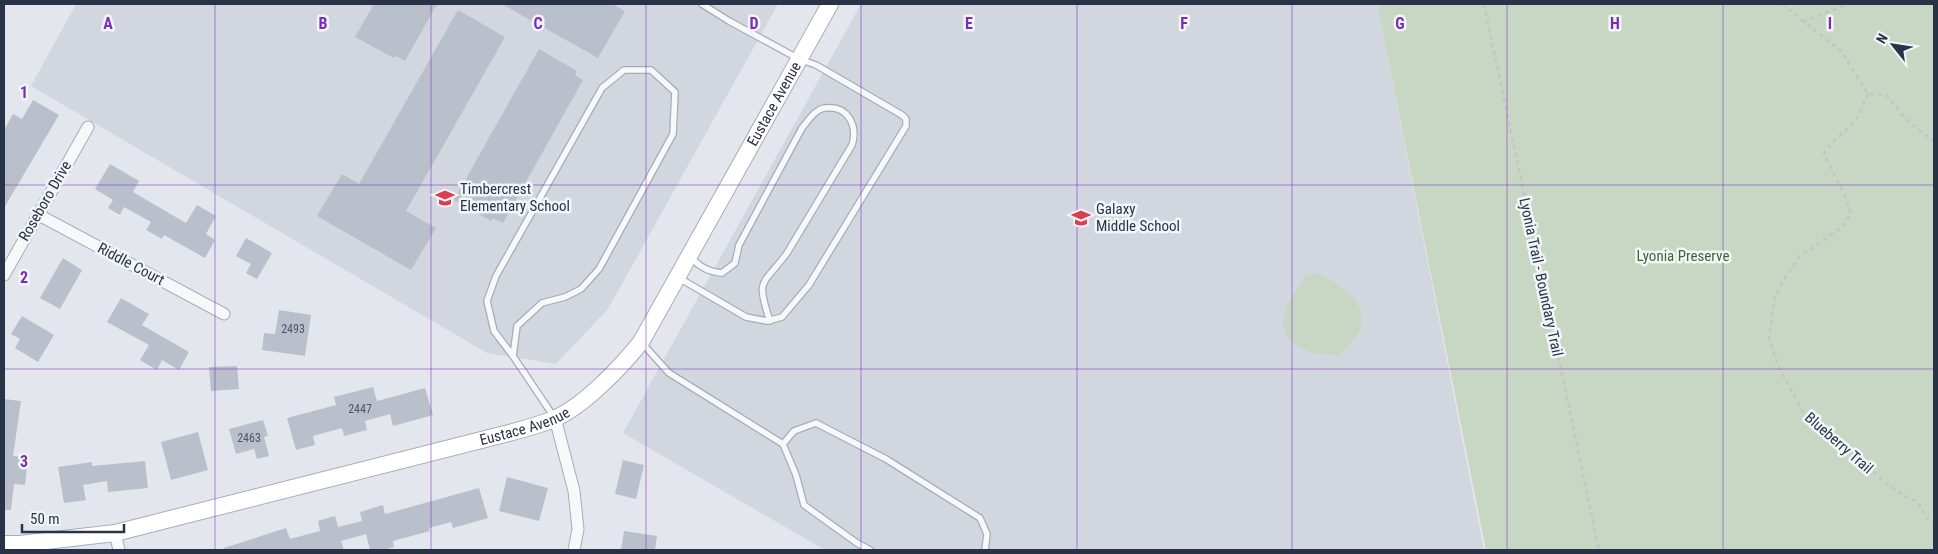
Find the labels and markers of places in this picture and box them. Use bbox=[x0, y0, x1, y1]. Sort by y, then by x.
place label: Timbercrest Elementary School bbox=[460, 180, 570, 215]
school or university icon: Timbercrest Elementary School bbox=[434, 187, 456, 209]
place label: Galaxy Middle School bbox=[1096, 200, 1180, 235]
school or university icon: Galaxy Middle School bbox=[1070, 207, 1092, 229]

